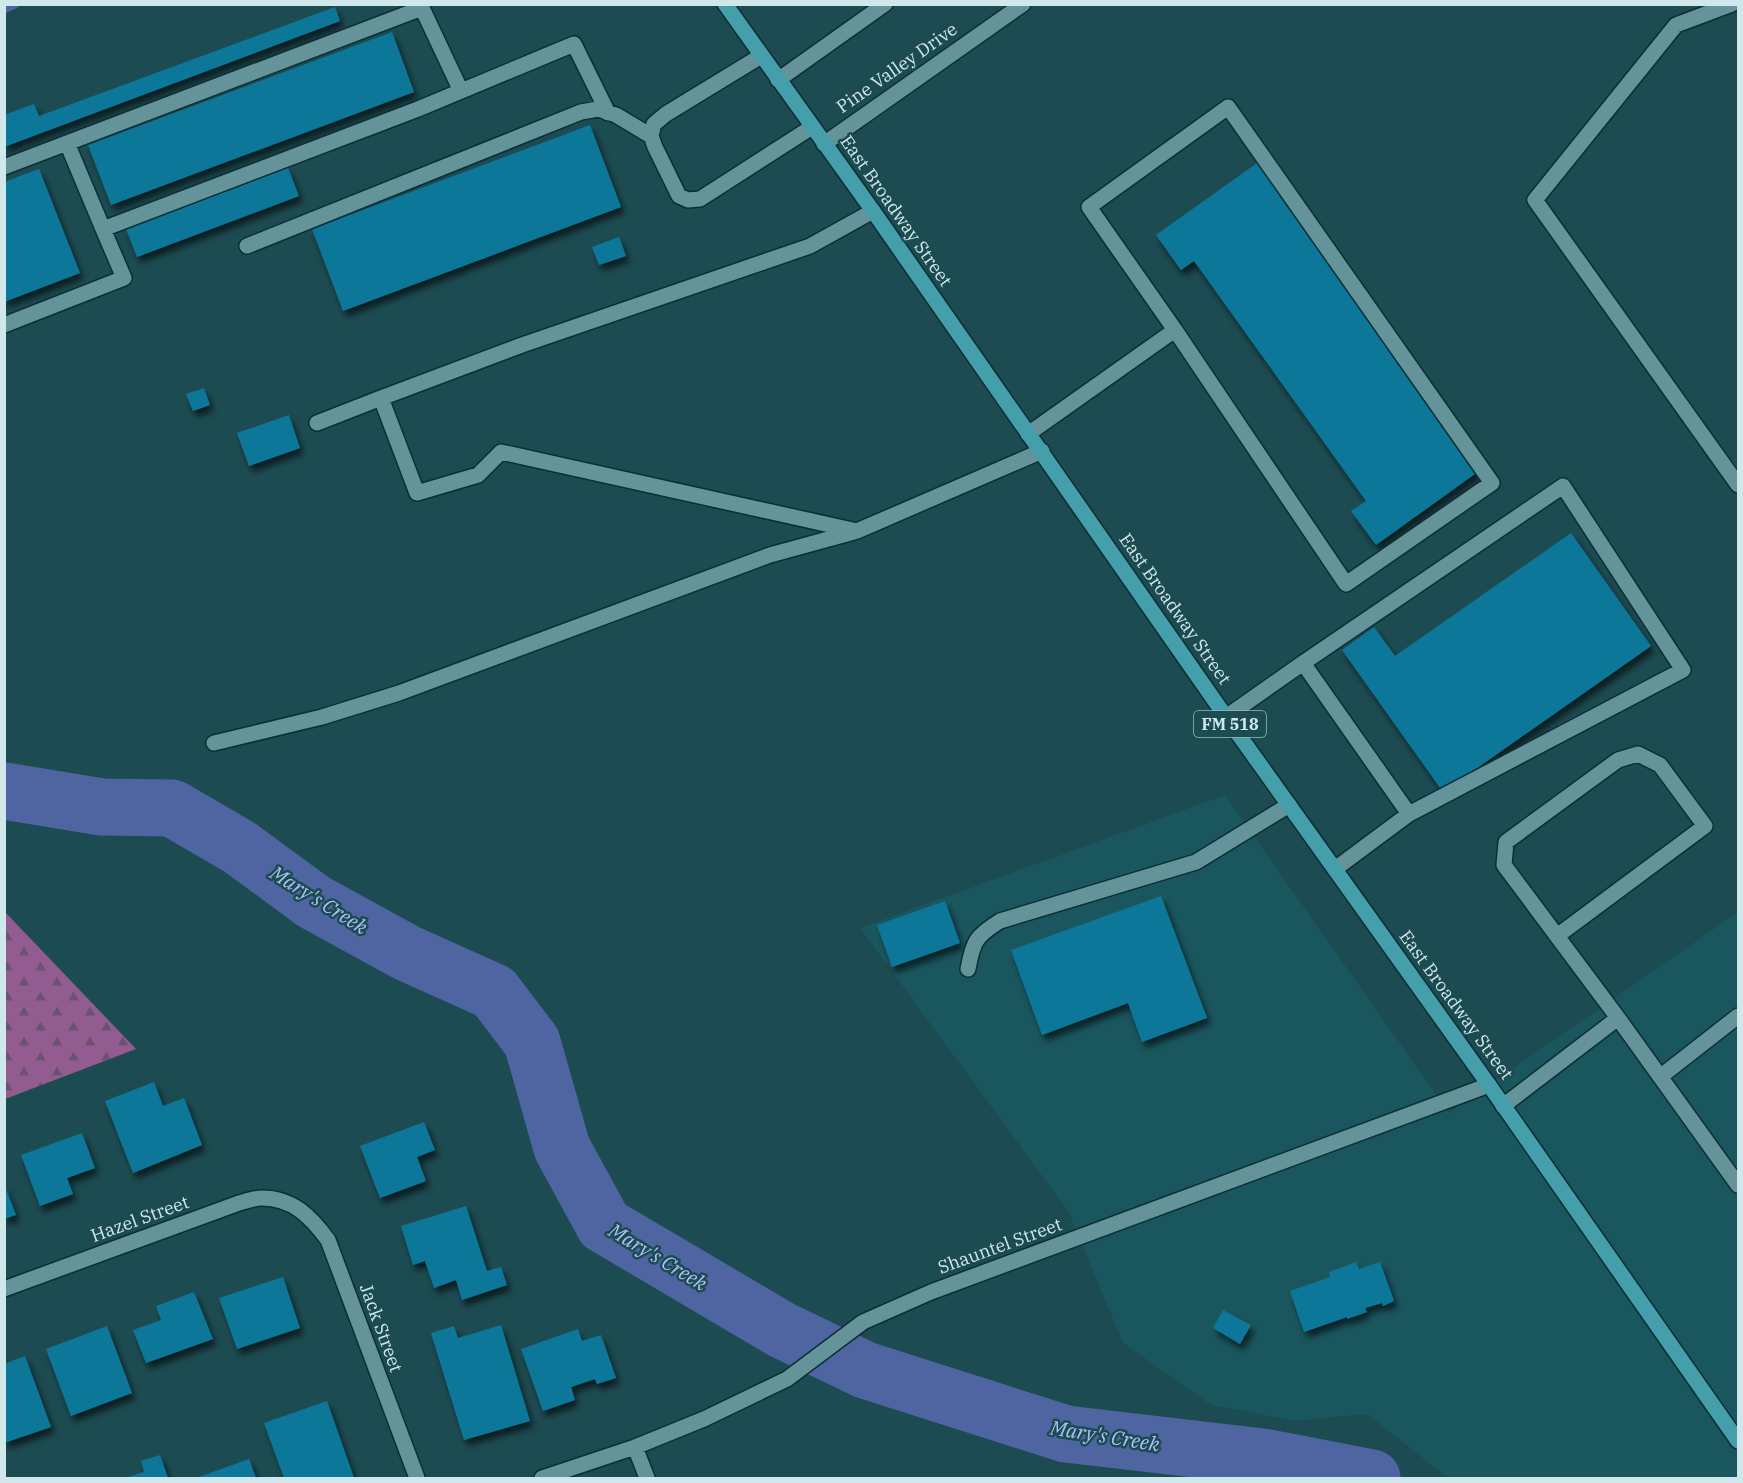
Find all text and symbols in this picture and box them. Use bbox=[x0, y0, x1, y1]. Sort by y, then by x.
street label: Pine Valley Drive bbox=[832, 17, 962, 118]
street label: East Broadway Street bbox=[836, 131, 957, 291]
street label: East Broadway Street bbox=[1115, 529, 1236, 689]
road number: FM 518 bbox=[1194, 711, 1266, 737]
water label: Mary's Creek bbox=[264, 858, 374, 940]
street label: East Broadway Street bbox=[1394, 925, 1518, 1084]
street label: Hazel Street bbox=[88, 1190, 192, 1247]
street label: Shauntel Street bbox=[935, 1212, 1065, 1279]
water label: Mary's Creek bbox=[603, 1216, 713, 1297]
street label: Jack Street bbox=[355, 1280, 408, 1375]
water label: Mary's Creek bbox=[1048, 1413, 1162, 1458]

